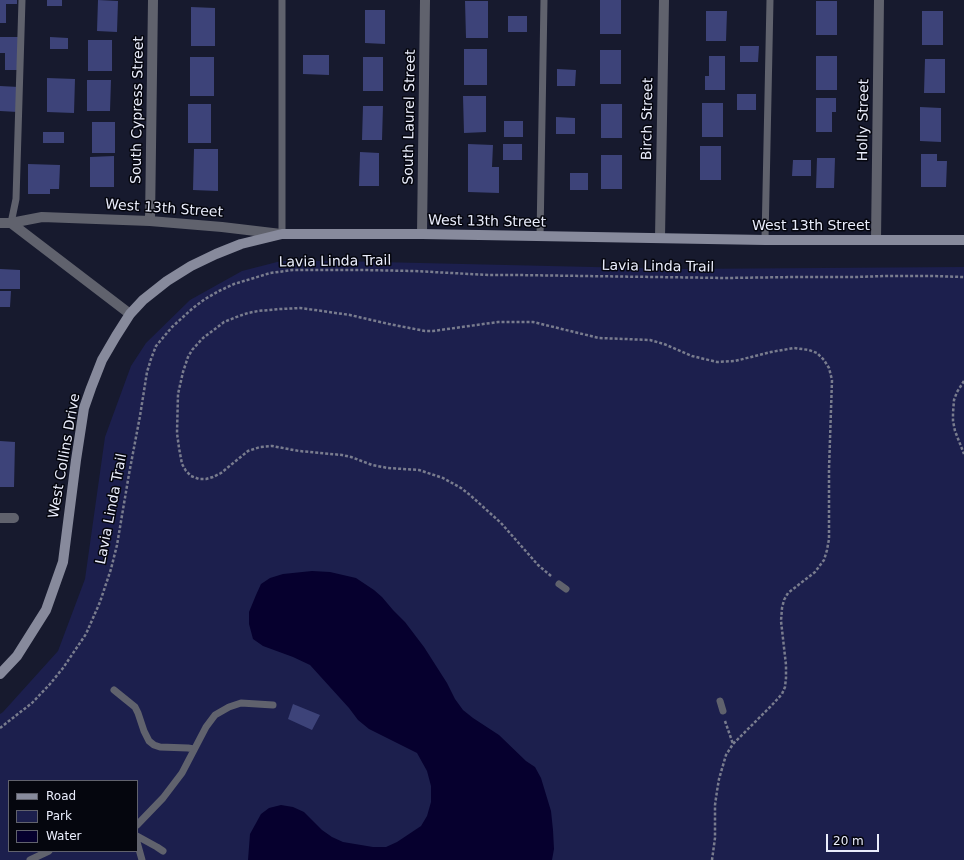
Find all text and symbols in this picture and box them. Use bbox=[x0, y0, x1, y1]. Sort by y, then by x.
street label: South Cypress Street bbox=[128, 36, 148, 184]
street label: South Laurel Street bbox=[400, 49, 420, 185]
street label: Birch Street bbox=[639, 78, 657, 160]
street label: Holly Street bbox=[855, 79, 873, 161]
street label: West 13th Street bbox=[105, 197, 223, 221]
street label: West 13th Street bbox=[428, 213, 546, 231]
street label: West 13th Street bbox=[752, 218, 870, 234]
street label: Lavia Linda Trail bbox=[279, 253, 391, 271]
street label: Lavia Linda Trail bbox=[602, 258, 714, 276]
street label: West Collins Drive bbox=[46, 392, 84, 520]
street label: Lavia Linda Trail bbox=[93, 452, 131, 566]
legend bbox=[8, 780, 138, 852]
text: Road bbox=[46, 789, 76, 803]
text: Park bbox=[46, 809, 72, 823]
scale bar bbox=[828, 826, 881, 852]
text: Water bbox=[46, 829, 81, 843]
text: 20 m bbox=[833, 834, 864, 848]

